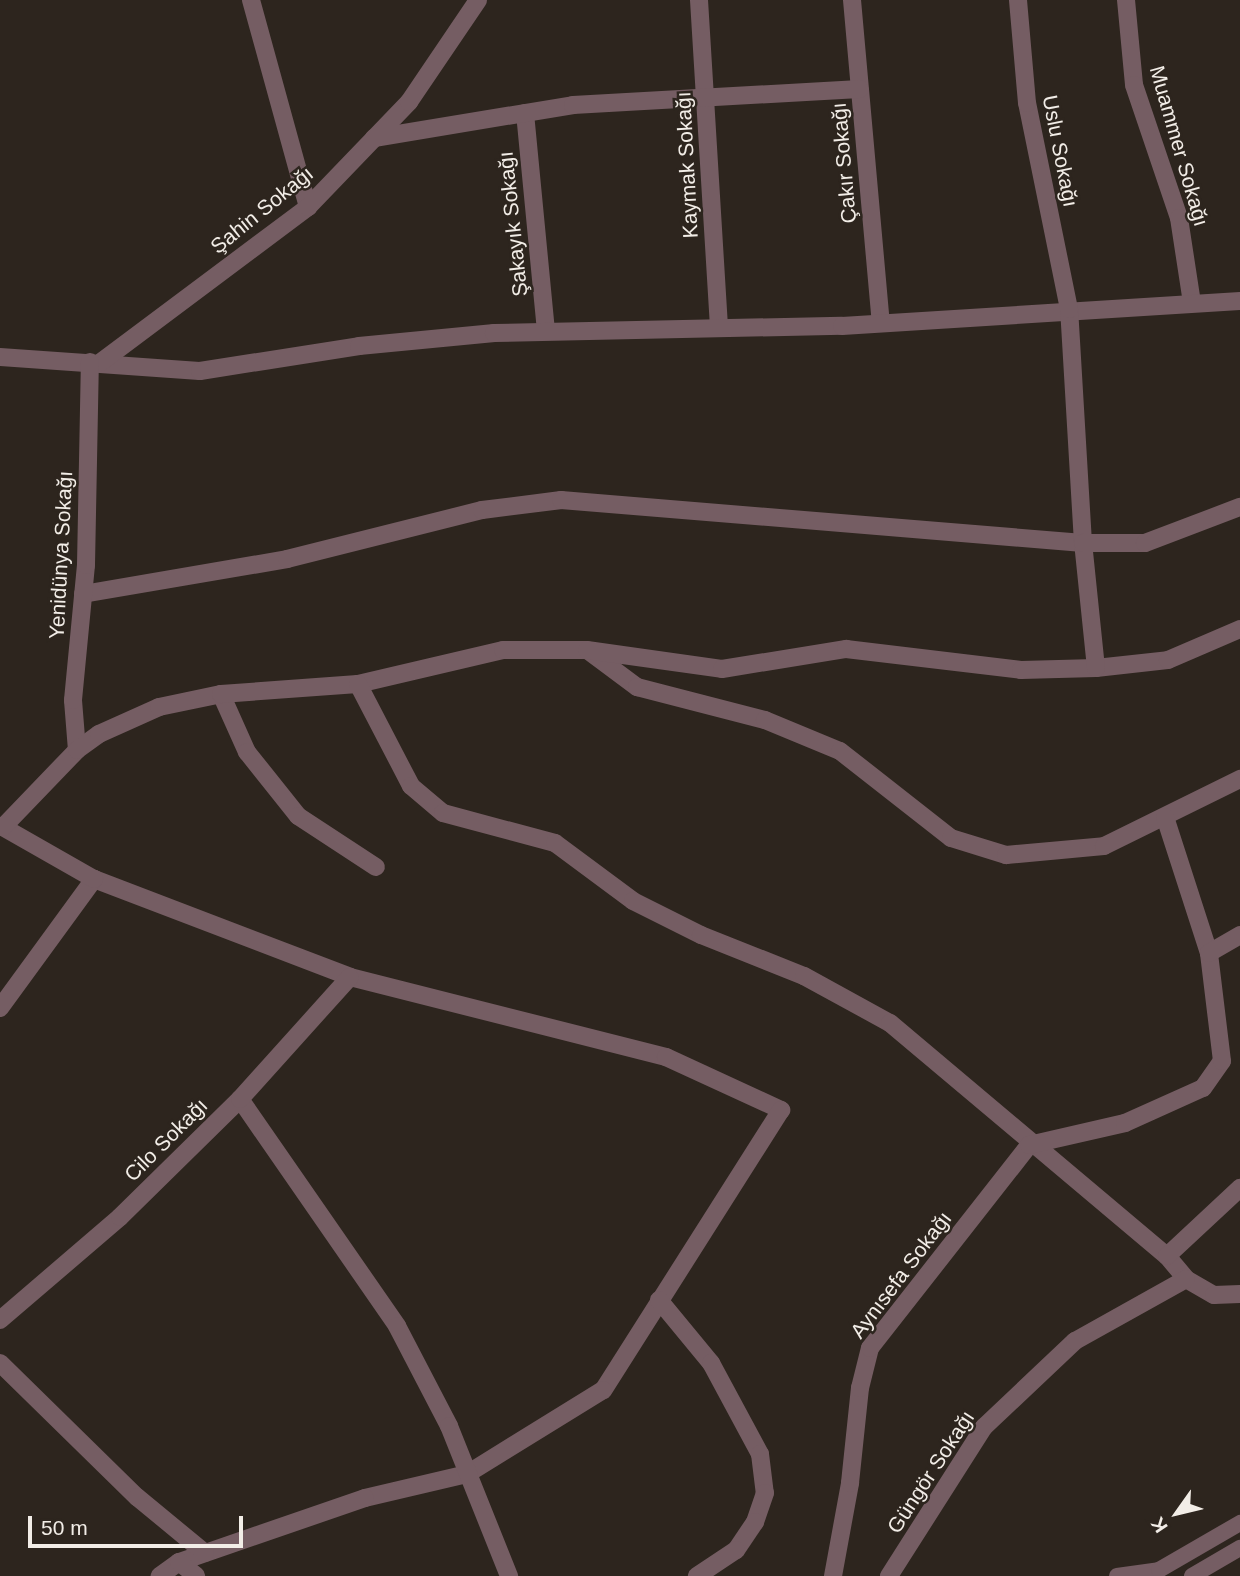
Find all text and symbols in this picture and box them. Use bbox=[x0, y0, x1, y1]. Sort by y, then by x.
street label: Muammer Sokağı bbox=[1144, 63, 1214, 229]
street label: Kaymak Sokağı bbox=[671, 91, 703, 239]
street label: Uslu Sokağı bbox=[1037, 93, 1083, 209]
street label: Çakır Sokağı bbox=[826, 101, 862, 225]
street label: Şakayık Sokağı bbox=[493, 150, 533, 298]
street label: Şahin Sokağı bbox=[206, 161, 318, 259]
street label: Yenidünya Sokağı bbox=[44, 470, 78, 640]
street label: Cilo Sokağı bbox=[119, 1093, 213, 1187]
street label: Aynısefa Sokağı bbox=[845, 1207, 957, 1343]
street label: Güngör Sokağı bbox=[882, 1406, 980, 1538]
north arrow bbox=[1142, 1478, 1212, 1548]
scale bar bbox=[32, 1502, 247, 1546]
text: K bbox=[1147, 1513, 1172, 1537]
text: 50 m bbox=[41, 1516, 88, 1539]

